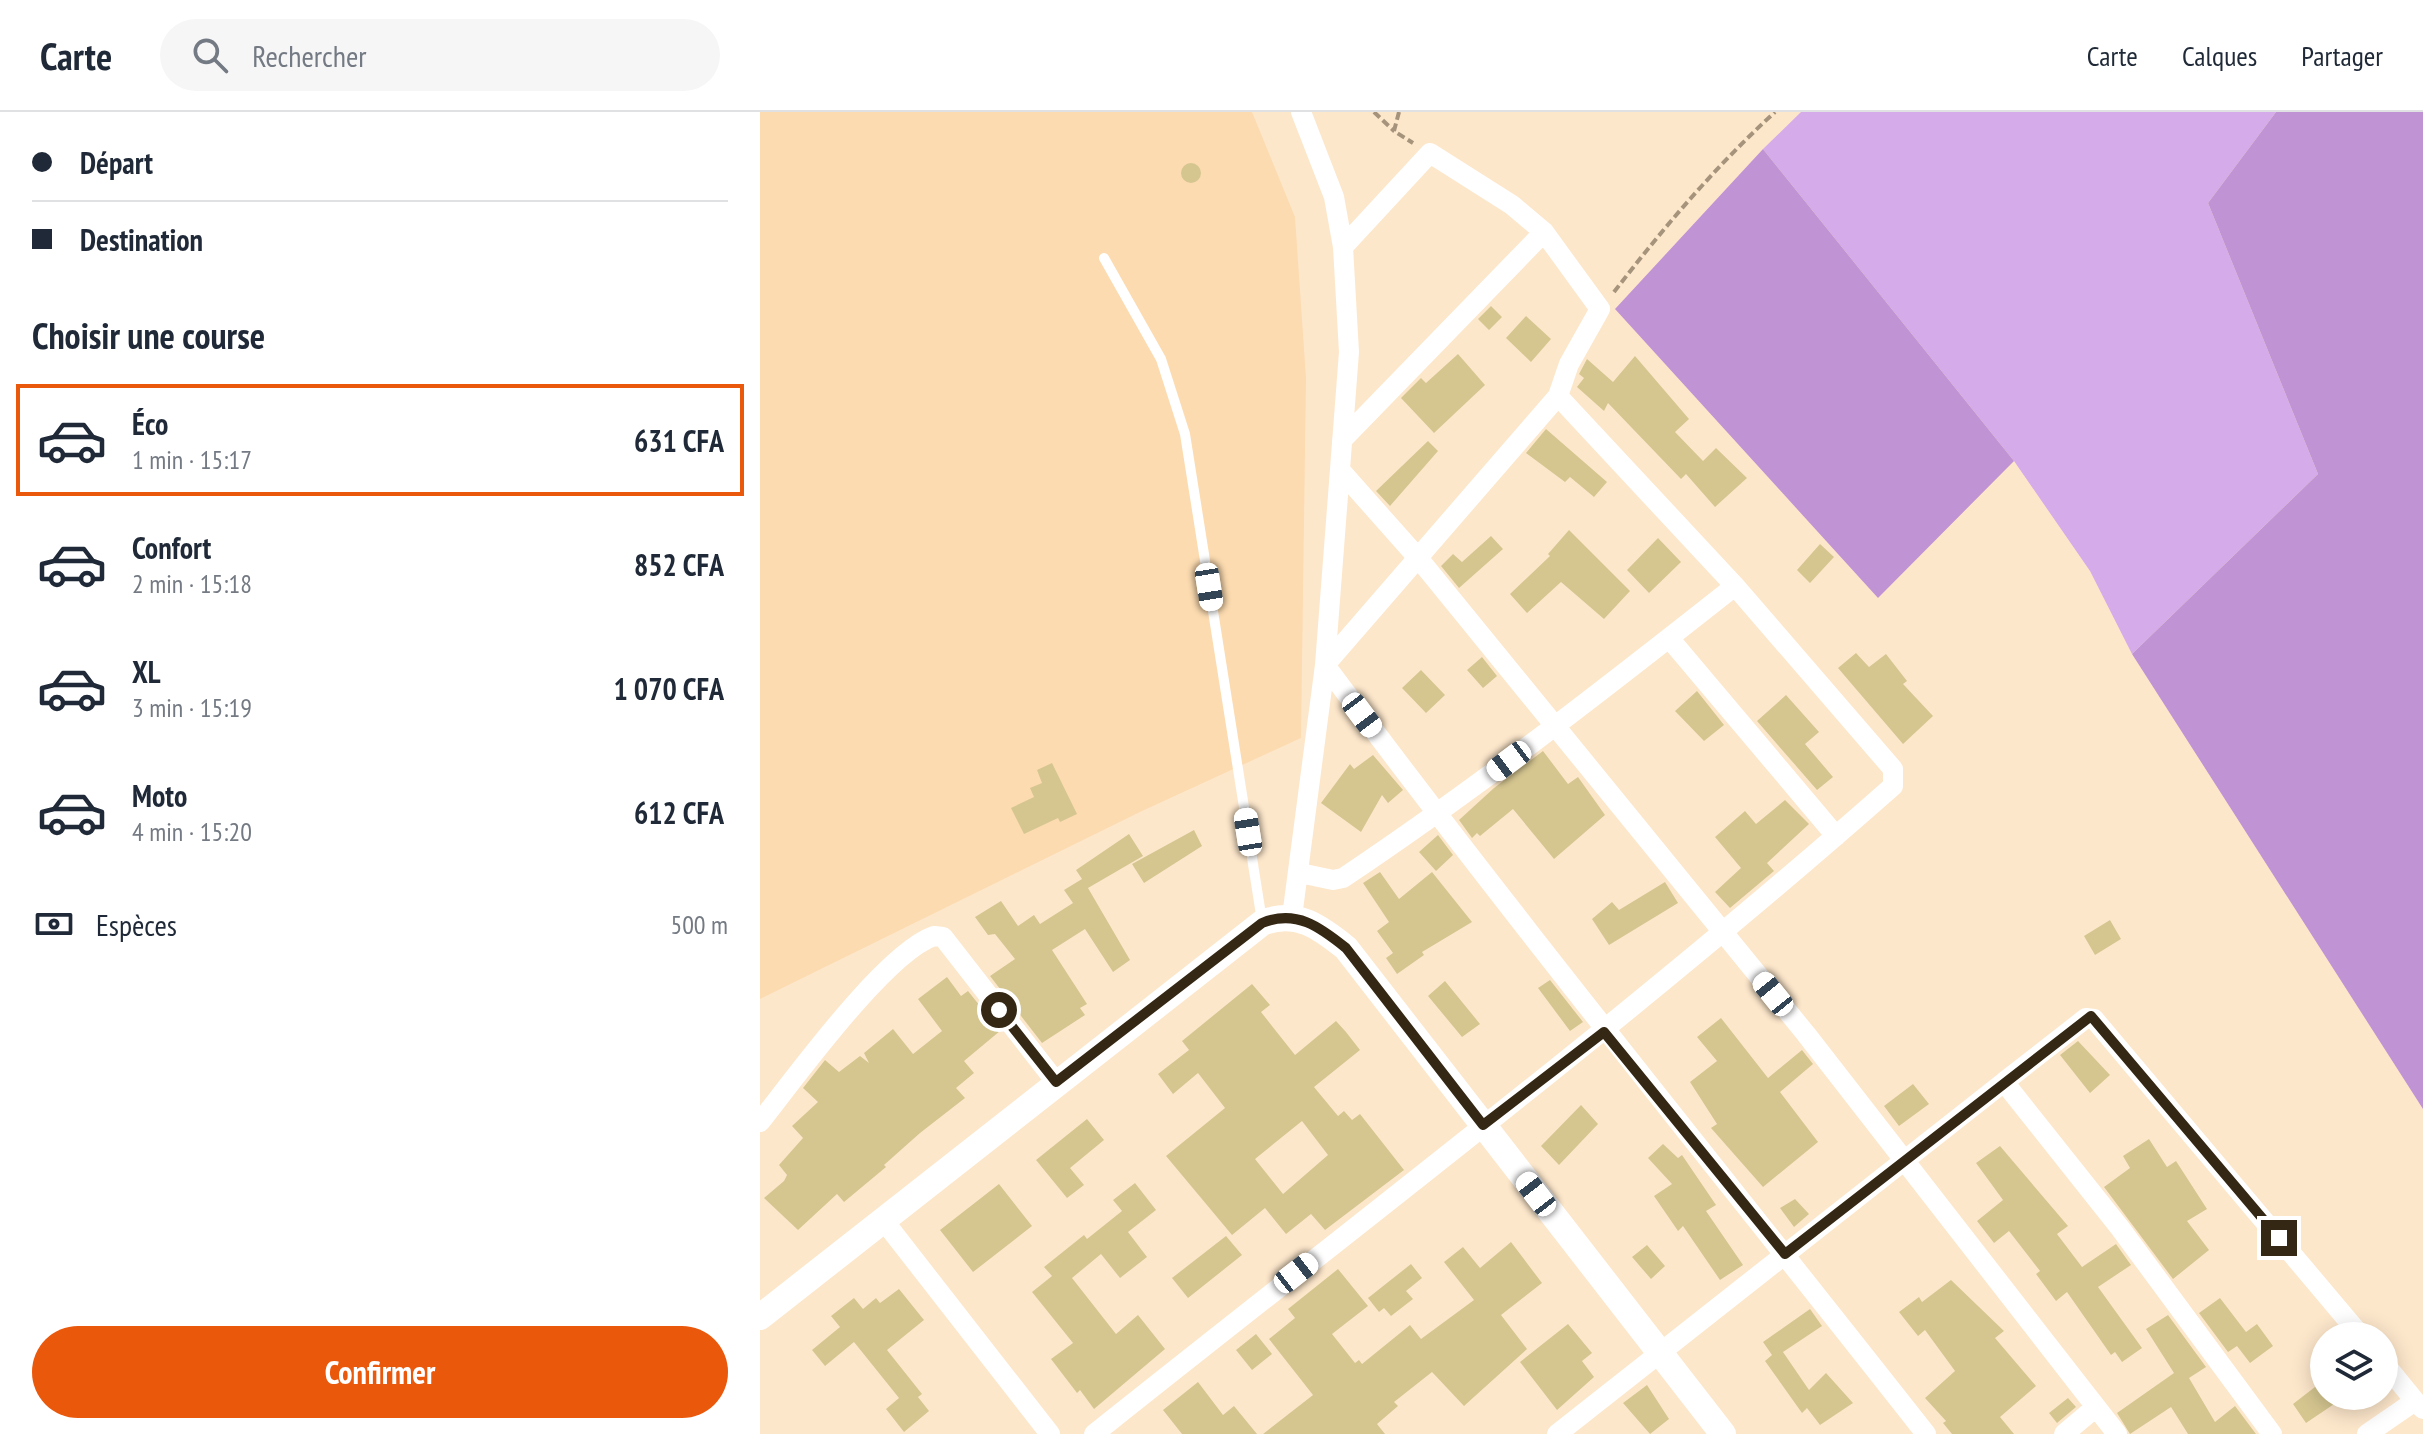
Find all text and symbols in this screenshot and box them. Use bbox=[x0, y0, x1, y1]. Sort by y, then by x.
search box bbox=[160, 19, 720, 91]
text: Carte bbox=[40, 31, 112, 80]
icon: search bbox=[188, 33, 232, 77]
text: Rechercher bbox=[252, 36, 367, 75]
text: Carte bbox=[2087, 37, 2138, 74]
text: Calques bbox=[2182, 37, 2257, 74]
text: Partager bbox=[2301, 37, 2383, 74]
text: Départ bbox=[80, 143, 153, 182]
text: Destination bbox=[80, 220, 203, 259]
text: Choisir une course bbox=[32, 312, 265, 359]
icon: car bbox=[36, 404, 108, 476]
text: Éco bbox=[132, 404, 168, 443]
text: 631 CFA bbox=[634, 421, 724, 460]
text: 1 min · 15:17 bbox=[132, 443, 252, 476]
icon: car bbox=[36, 528, 108, 600]
text: Confort bbox=[132, 528, 211, 567]
text: 852 CFA bbox=[634, 545, 724, 584]
car bbox=[1193, 561, 1225, 613]
text: 2 min · 15:18 bbox=[132, 567, 252, 600]
icon: car bbox=[36, 652, 108, 724]
text: XL bbox=[132, 652, 161, 691]
text: 1 070 CFA bbox=[613, 669, 724, 708]
car bbox=[1338, 689, 1386, 741]
text: 3 min · 15:19 bbox=[132, 691, 252, 724]
car bbox=[1483, 737, 1535, 785]
icon: car bbox=[36, 776, 108, 848]
text: Moto bbox=[132, 776, 187, 815]
text: 612 CFA bbox=[634, 793, 724, 832]
car bbox=[1232, 806, 1264, 858]
text: 4 min · 15:20 bbox=[132, 815, 252, 848]
icon: cash bbox=[32, 902, 76, 946]
text: Espèces bbox=[96, 905, 177, 944]
text: 500 m bbox=[670, 908, 728, 941]
car bbox=[1749, 968, 1797, 1020]
route start bbox=[981, 992, 1017, 1028]
car bbox=[1512, 1168, 1560, 1220]
route end bbox=[2261, 1220, 2297, 1256]
car bbox=[1270, 1249, 1322, 1297]
map controls bbox=[2310, 1322, 2398, 1410]
button: layers bbox=[2310, 1322, 2398, 1410]
button: Confirmer bbox=[32, 1326, 728, 1418]

